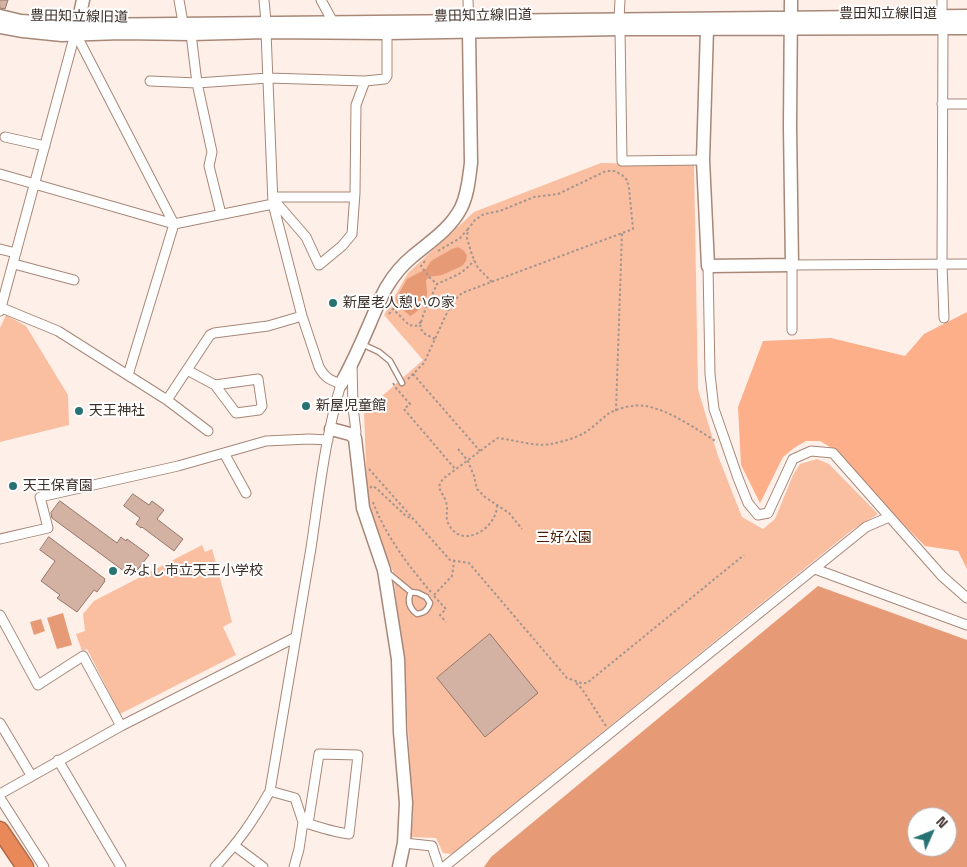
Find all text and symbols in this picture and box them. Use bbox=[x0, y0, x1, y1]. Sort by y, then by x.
street label: 豊田知立線旧道 bbox=[839, 6, 937, 22]
street label: 豊田知立線旧道 bbox=[434, 7, 532, 25]
street label: 豊田知立線旧道 bbox=[30, 8, 128, 26]
place label: 新屋老人憩いの家 bbox=[343, 295, 455, 311]
marker: 新屋老人憩いの家 bbox=[327, 297, 339, 309]
place label: 新屋児童館 bbox=[316, 398, 386, 414]
marker: 新屋児童館 bbox=[300, 400, 312, 412]
place label: 天王神社 bbox=[89, 403, 145, 419]
marker: 天王神社 bbox=[73, 405, 85, 417]
place label: 天王保育園 bbox=[23, 478, 93, 494]
marker: 天王保育園 bbox=[7, 480, 19, 492]
park label: 三好公園 bbox=[536, 530, 592, 546]
place label: みよし市立天王小学校 bbox=[123, 563, 263, 579]
marker: みよし市立天王小学校 bbox=[107, 565, 119, 577]
north arrow bbox=[907, 807, 957, 857]
text: N bbox=[932, 813, 952, 832]

